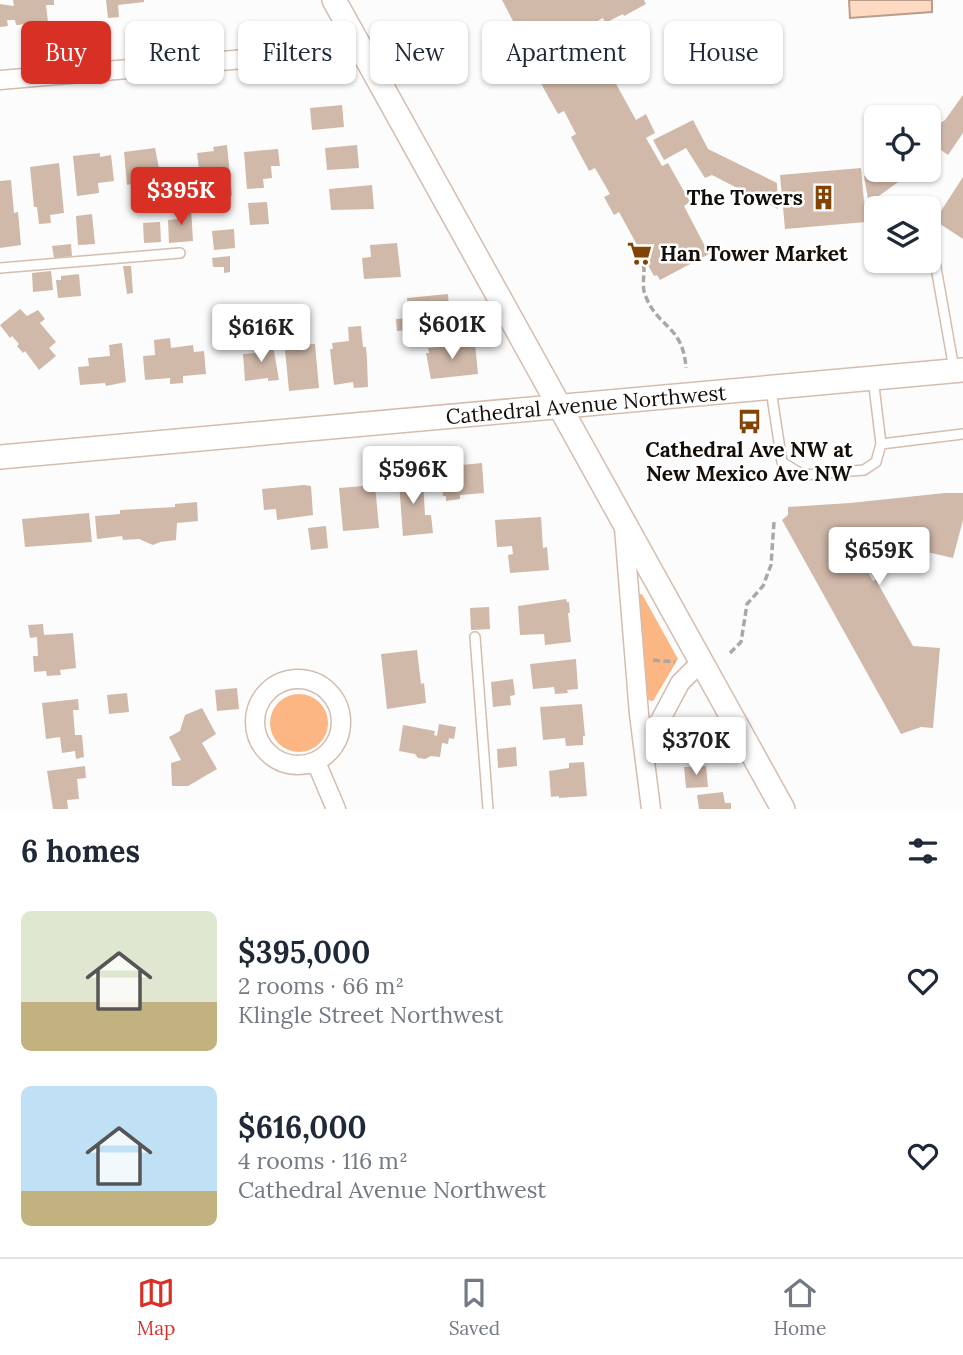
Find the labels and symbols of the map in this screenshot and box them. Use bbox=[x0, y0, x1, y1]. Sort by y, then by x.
pin: $395K bbox=[132, 168, 230, 227]
place label: The Towers bbox=[687, 184, 803, 211]
building icon: The Towers bbox=[809, 184, 837, 212]
supermarket icon: Han Tower Market bbox=[626, 240, 654, 268]
place label: Han Tower Market bbox=[660, 240, 848, 267]
pin: $601K bbox=[403, 302, 501, 361]
pin: $616K bbox=[212, 304, 310, 364]
street label: Cathedral Avenue Northwest bbox=[445, 379, 728, 430]
bus stop icon: Cathedral Ave NW at New Mexico Ave NW bbox=[735, 407, 763, 435]
place label: Cathedral Ave NW at New Mexico Ave NW bbox=[645, 436, 853, 487]
pin: $596K bbox=[364, 447, 462, 506]
pin: $659K bbox=[830, 528, 928, 587]
pin: $370K bbox=[647, 718, 745, 777]

